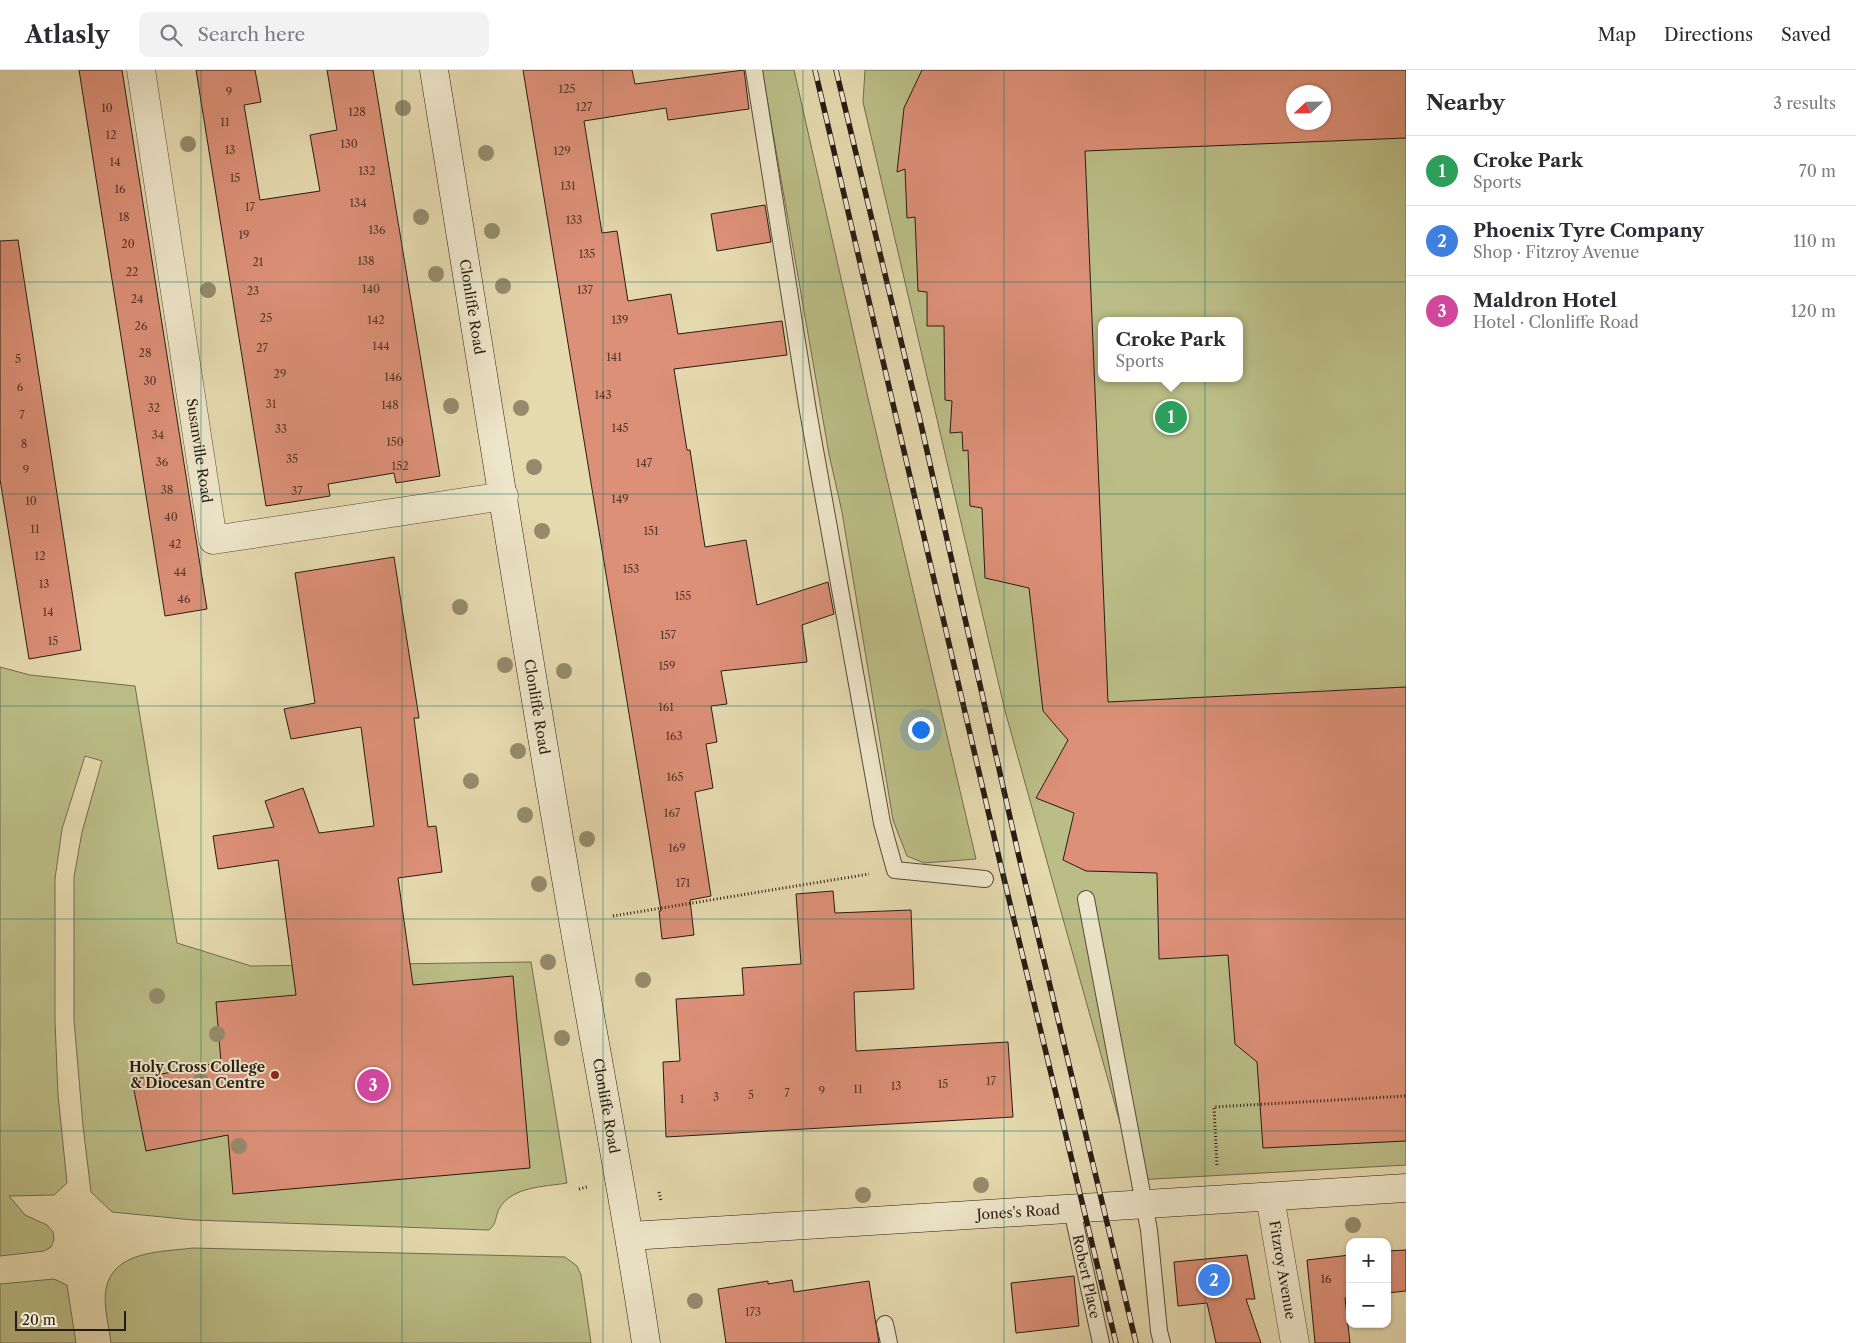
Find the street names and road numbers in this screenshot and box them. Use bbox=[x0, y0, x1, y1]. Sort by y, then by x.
street label: Clonliffe Road bbox=[456, 258, 489, 356]
street label: Susanville Road bbox=[182, 397, 216, 504]
street label: Clonliffe Road bbox=[520, 658, 554, 756]
street label: Clonliffe Road bbox=[589, 1057, 624, 1155]
street label: Jones's Road bbox=[974, 1200, 1061, 1224]
street label: Fitzroy Avenue bbox=[1265, 1219, 1300, 1321]
street label: Robert Place bbox=[1069, 1233, 1104, 1320]

